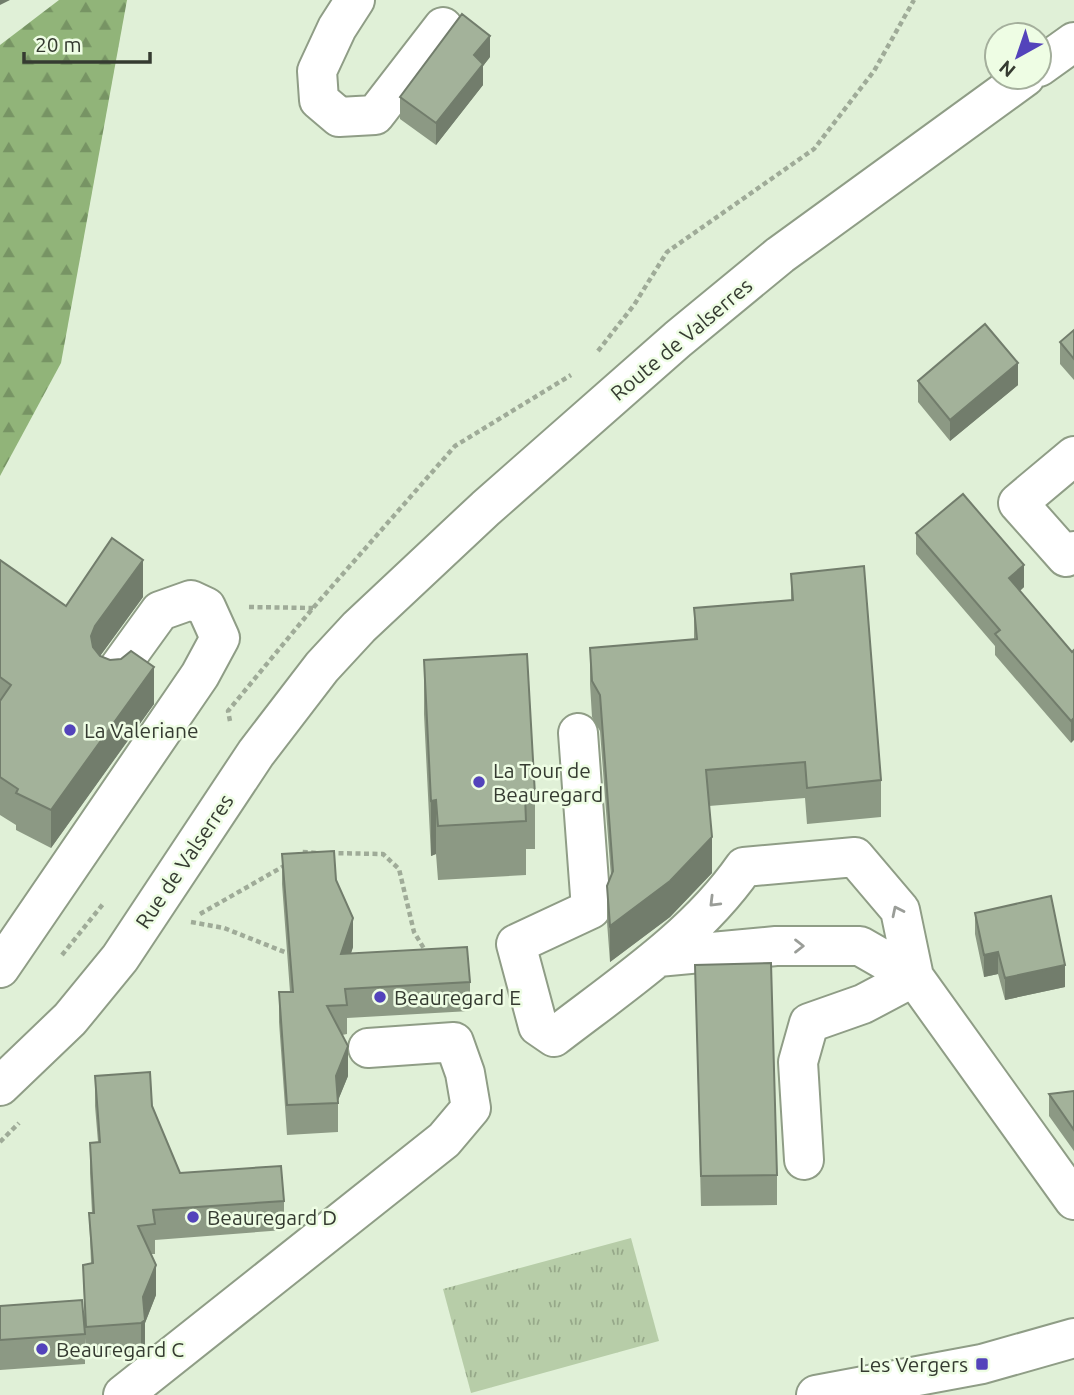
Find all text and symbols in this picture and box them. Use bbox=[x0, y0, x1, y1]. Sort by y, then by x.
scale bar bbox=[24, 21, 150, 65]
north arrow bbox=[983, 21, 1053, 91]
text: 20 m bbox=[35, 32, 82, 56]
text: N bbox=[995, 56, 1020, 82]
street label: Route de Valserres bbox=[605, 273, 757, 405]
place label: La Valeriane bbox=[84, 718, 199, 742]
marker: La Valeriane bbox=[62, 722, 78, 738]
place label: La Tour de Beauregard bbox=[493, 758, 603, 806]
marker: La Tour de Beauregard bbox=[471, 774, 487, 790]
street label: Rue de Valserres bbox=[130, 789, 238, 933]
one-way arrow bbox=[709, 893, 722, 906]
one-way arrow bbox=[892, 906, 906, 919]
one-way arrow bbox=[794, 938, 805, 954]
place label: Beauregard E bbox=[394, 985, 521, 1009]
marker: Beauregard E bbox=[372, 989, 388, 1005]
place label: Beauregard D bbox=[207, 1205, 337, 1229]
marker: Beauregard D bbox=[185, 1209, 201, 1225]
place label: Beauregard C bbox=[56, 1337, 184, 1361]
marker: Beauregard C bbox=[34, 1341, 50, 1357]
place label: Les Vergers bbox=[859, 1352, 968, 1376]
marker: Les Vergers bbox=[974, 1356, 990, 1372]

